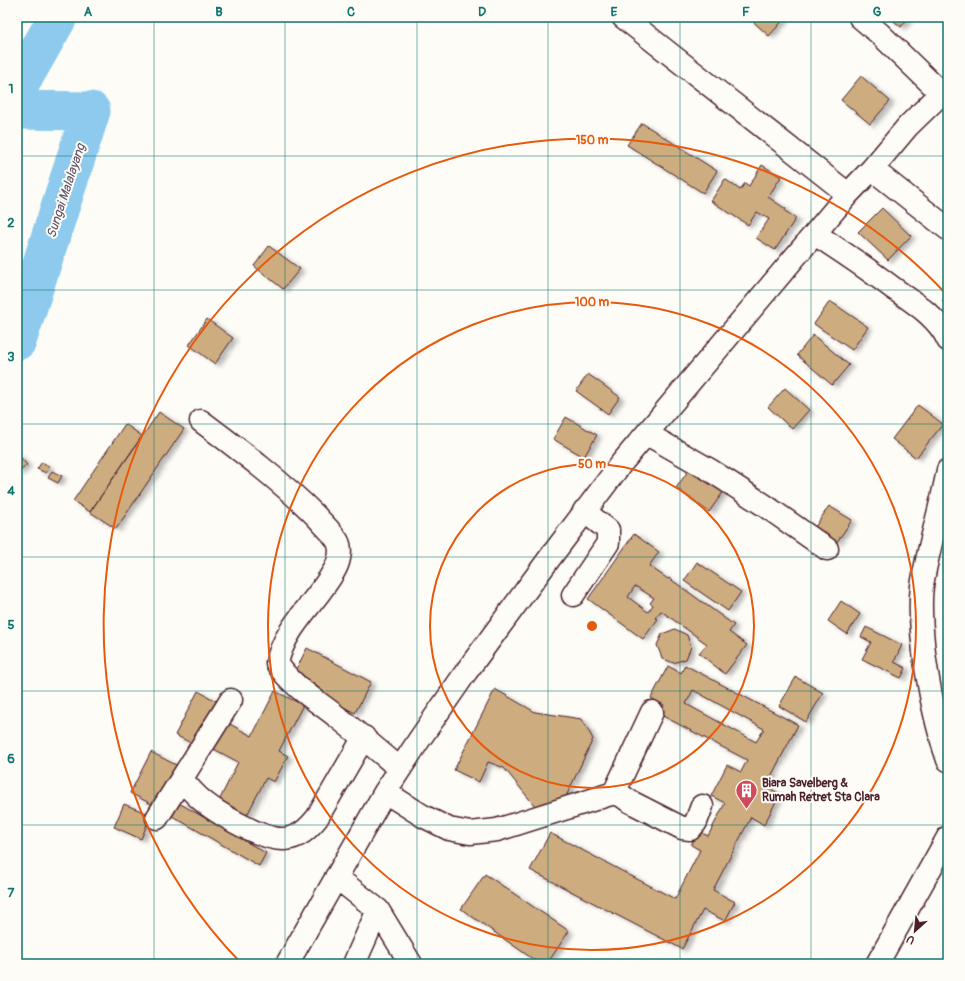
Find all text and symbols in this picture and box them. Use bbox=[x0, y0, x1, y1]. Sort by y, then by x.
text: A bbox=[84, 4, 93, 20]
text: B bbox=[215, 4, 223, 20]
text: C bbox=[347, 4, 355, 20]
text: D bbox=[478, 4, 486, 20]
text: E bbox=[611, 4, 618, 20]
text: F bbox=[742, 4, 750, 20]
text: G bbox=[873, 4, 882, 20]
text: 1 bbox=[8, 81, 14, 97]
text: 150 m bbox=[576, 133, 609, 148]
water label: Sungai Malalayang bbox=[43, 141, 89, 240]
text: 2 bbox=[7, 215, 15, 231]
text: 100 m bbox=[575, 295, 610, 310]
text: 3 bbox=[7, 349, 15, 365]
text: 50 m bbox=[578, 457, 606, 472]
text: 4 bbox=[7, 483, 15, 499]
text: 5 bbox=[7, 617, 15, 633]
centre of rings bbox=[585, 619, 599, 633]
text: 6 bbox=[7, 751, 15, 767]
place label: Biara Savelberg & Rumah Retret Sta Clara bbox=[762, 776, 880, 805]
building icon: Biara Savelberg & Rumah Retret Sta Clara bbox=[733, 777, 759, 810]
text: 7 bbox=[8, 885, 15, 901]
north arrow bbox=[895, 911, 935, 951]
text: U bbox=[904, 932, 917, 947]

